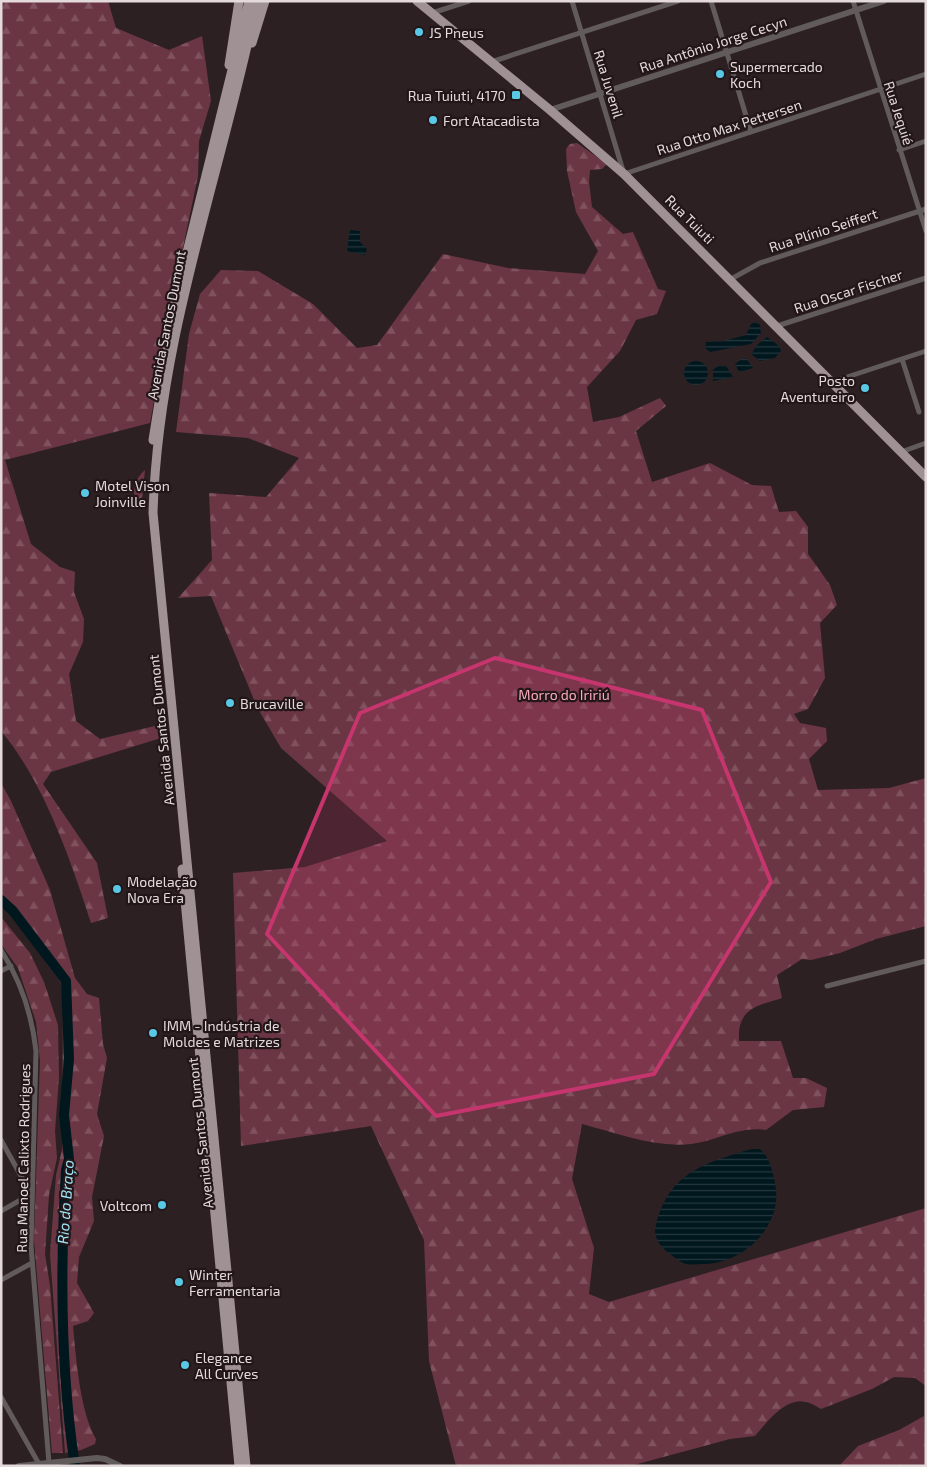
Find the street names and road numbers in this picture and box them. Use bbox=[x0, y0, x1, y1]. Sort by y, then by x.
street label: Rua Antônio Jorge Cecyn bbox=[637, 12, 789, 76]
street label: Rua Juvenil bbox=[591, 48, 628, 121]
street label: Rua Jequié bbox=[881, 79, 917, 147]
street label: Rua Otto Max Pettersen bbox=[654, 96, 804, 158]
street label: Rua Tuiuti bbox=[662, 191, 718, 247]
street label: Rua Plínio Seiffert bbox=[767, 204, 879, 256]
street label: Avenida Santos Dumont bbox=[143, 249, 189, 401]
street label: Rua Oscar Fischer bbox=[792, 265, 905, 317]
street label: Avenida Santos Dumont bbox=[145, 654, 177, 806]
street label: Avenida Santos Dumont bbox=[184, 1057, 216, 1209]
street label: Rua Manoel Calixto Rodrigues bbox=[13, 1063, 33, 1253]

